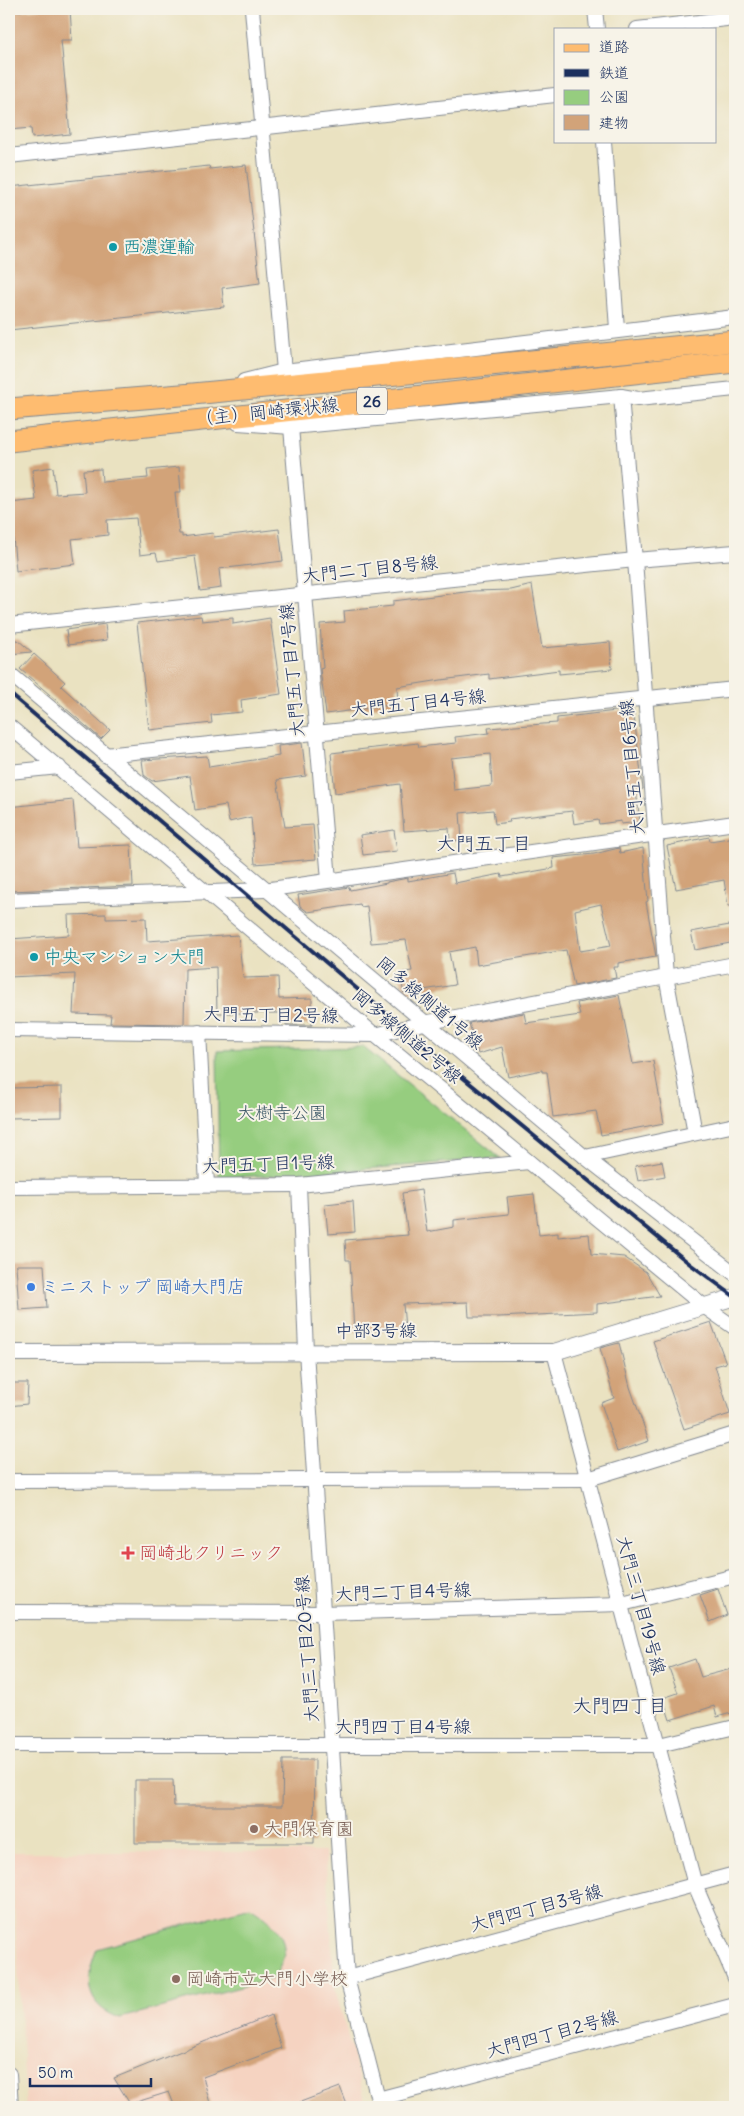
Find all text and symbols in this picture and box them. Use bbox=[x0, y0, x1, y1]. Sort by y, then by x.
legend bbox=[554, 28, 716, 142]
text: 道路 bbox=[599, 37, 629, 56]
text: 鉄道 bbox=[599, 63, 629, 82]
text: 公園 bbox=[599, 87, 629, 106]
text: 建物 bbox=[599, 113, 629, 132]
place label: 西濃運輸 bbox=[123, 235, 195, 258]
marker: 西濃運輸 bbox=[107, 241, 119, 253]
road number: 26 bbox=[357, 388, 387, 414]
street label: （主）岡崎環状線 bbox=[194, 393, 340, 430]
street label: 大門二丁目8号線 bbox=[301, 550, 439, 587]
street label: 大門五丁目7号線 bbox=[274, 602, 309, 738]
street label: 大門五丁目4号線 bbox=[349, 684, 487, 721]
street label: 大門五丁目6号線 bbox=[614, 698, 649, 836]
district label: 大門五丁目 bbox=[436, 831, 532, 855]
place label: 中央マンション大門 bbox=[44, 945, 205, 968]
marker: 中央マンション大門 bbox=[28, 951, 40, 963]
street label: 岡多線側道1号線 bbox=[372, 951, 489, 1054]
street label: 岡多線側道2号線 bbox=[348, 983, 467, 1088]
street label: 大門五丁目2号線 bbox=[203, 1002, 339, 1027]
park label: 大樹寺公園 bbox=[237, 1101, 327, 1124]
street label: 大門五丁目1号線 bbox=[201, 1150, 335, 1177]
place label: ミニストップ 岡崎大門店 bbox=[41, 1275, 245, 1298]
marker: ミニストップ 岡崎大門店 bbox=[25, 1281, 37, 1293]
street label: 中部3号線 bbox=[335, 1319, 417, 1342]
street label: 大門三丁目19号線 bbox=[612, 1533, 671, 1677]
place label: 岡崎北クリニック bbox=[139, 1541, 283, 1564]
marker: 岡崎北クリニック bbox=[121, 1546, 135, 1560]
street label: 大門三丁目20号線 bbox=[290, 1575, 323, 1724]
street label: 大門二丁目4号線 bbox=[334, 1578, 472, 1605]
district label: 大門四丁目 bbox=[572, 1693, 668, 1717]
street label: 大門四丁目4号線 bbox=[335, 1715, 471, 1738]
place label: 大門保育園 bbox=[264, 1817, 354, 1840]
marker: 大門保育園 bbox=[248, 1823, 260, 1835]
street label: 大門四丁目3号線 bbox=[467, 1879, 605, 1936]
place label: 岡崎市立大門小学校 bbox=[186, 1967, 348, 1990]
marker: 岡崎市立大門小学校 bbox=[170, 1973, 182, 1985]
street label: 大門四丁目2号線 bbox=[483, 2005, 620, 2062]
scale bar bbox=[30, 2056, 151, 2088]
text: 50 m bbox=[38, 2063, 73, 2082]

